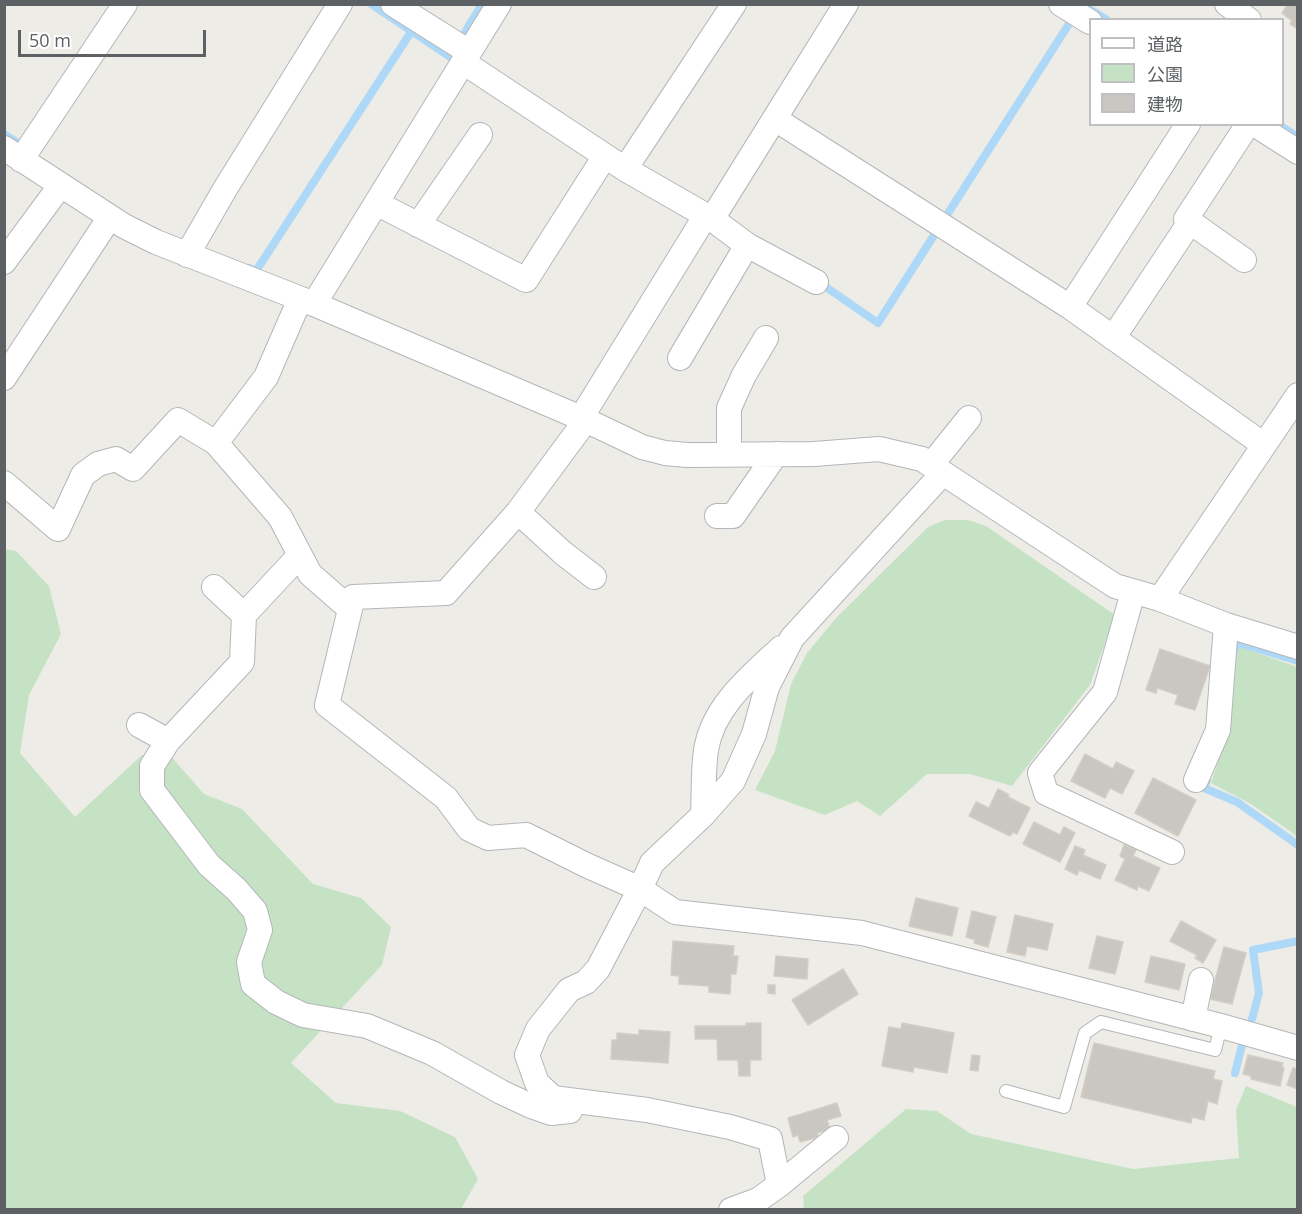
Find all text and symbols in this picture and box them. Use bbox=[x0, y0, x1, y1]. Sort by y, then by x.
scale bar bbox=[21, 18, 208, 56]
legend bbox=[1089, 18, 1284, 126]
text: 50 m bbox=[29, 28, 71, 52]
text: 道路 bbox=[1147, 32, 1183, 56]
text: 公園 bbox=[1147, 62, 1183, 86]
text: 建物 bbox=[1147, 92, 1183, 116]

